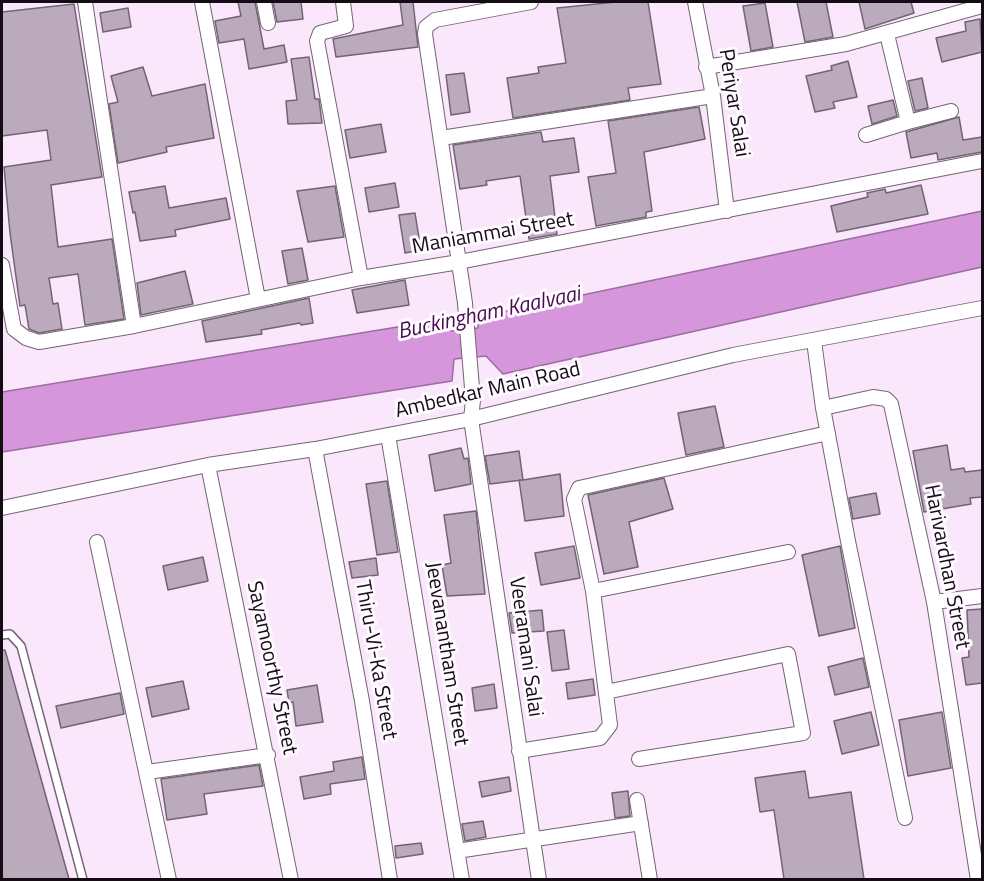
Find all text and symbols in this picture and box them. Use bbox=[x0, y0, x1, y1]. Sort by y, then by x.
street label: Periyar Salai bbox=[712, 47, 754, 159]
street label: Maniammai Street bbox=[410, 207, 576, 261]
water label: Buckingham Kaalvaai bbox=[395, 282, 583, 346]
street label: Ambedkar Main Road bbox=[393, 357, 583, 425]
street label: Harivardhan Street bbox=[918, 483, 974, 651]
street label: Jeevanantham Street bbox=[419, 560, 473, 748]
street label: Veeramani Salai bbox=[503, 575, 547, 719]
street label: Thiru-Vi-Ka Street bbox=[349, 578, 401, 742]
street label: Sayamoorthy Street bbox=[240, 579, 302, 757]

